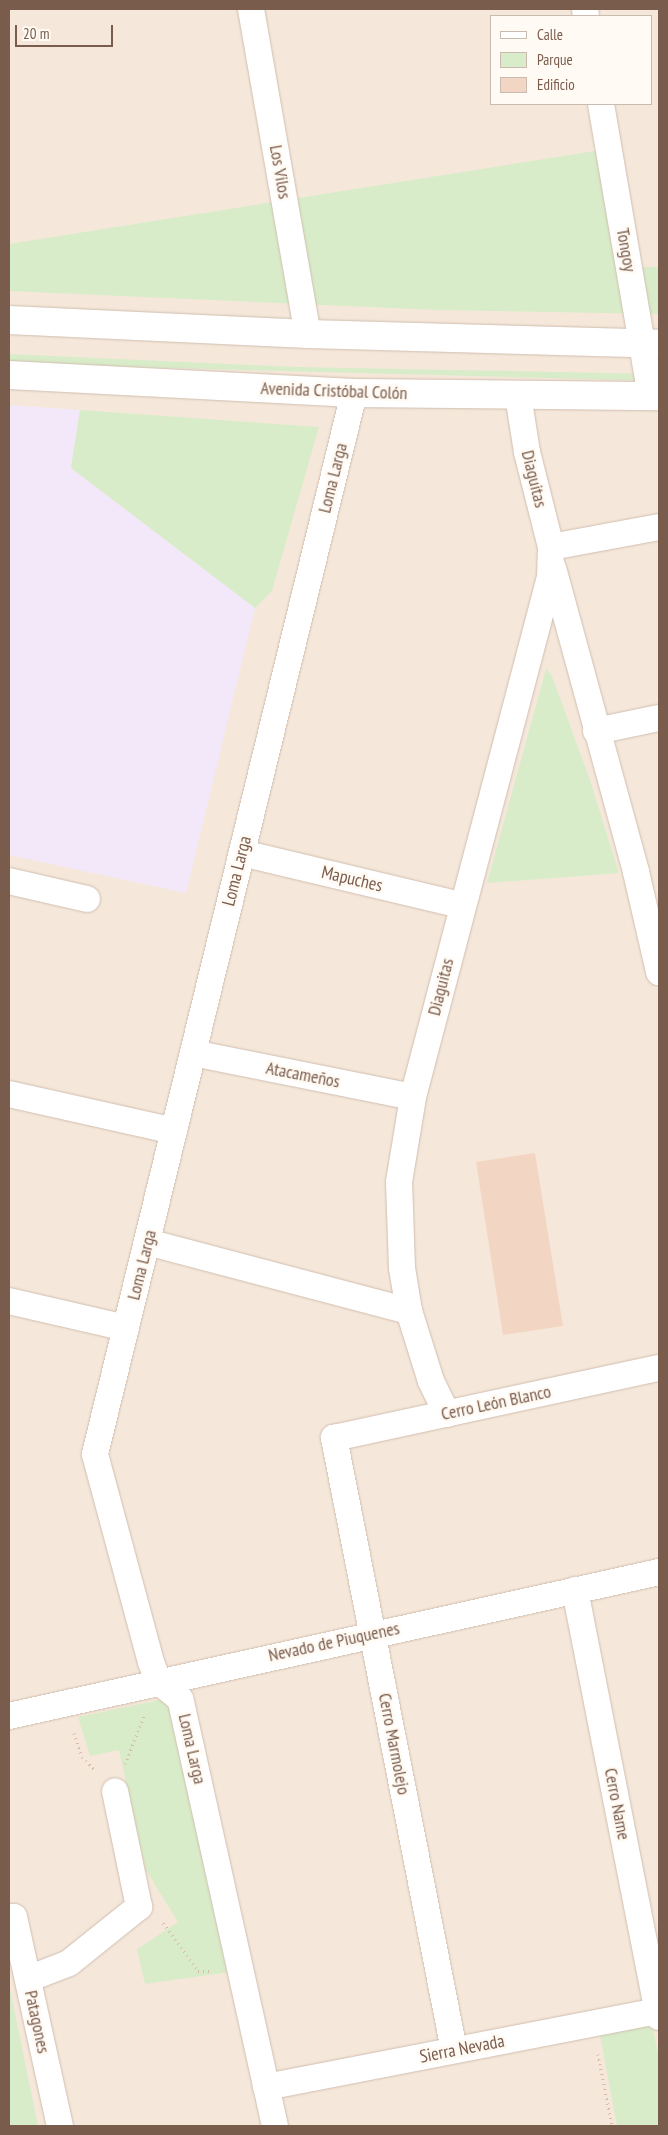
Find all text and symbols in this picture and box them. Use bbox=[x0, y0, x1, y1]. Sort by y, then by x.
scale bar bbox=[18, 15, 115, 47]
legend bbox=[490, 15, 653, 105]
text: 20 m bbox=[23, 24, 49, 43]
text: Calle bbox=[537, 25, 563, 44]
text: Parque bbox=[537, 50, 573, 69]
text: Edificio bbox=[537, 75, 575, 94]
street label: Los Vilos bbox=[265, 143, 295, 201]
street label: Tongoy bbox=[612, 226, 640, 274]
street label: Avenida Cristóbal Colón bbox=[260, 378, 408, 404]
street label: Loma Larga bbox=[314, 441, 352, 515]
street label: Diaguitas bbox=[516, 448, 552, 510]
street label: Loma Larga bbox=[218, 834, 256, 908]
street label: Mapuches bbox=[319, 861, 385, 897]
street label: Diaguitas bbox=[423, 956, 459, 1018]
street label: Atacameños bbox=[264, 1057, 342, 1093]
street label: Loma Larga bbox=[123, 1228, 161, 1302]
street label: Cerro León Blanco bbox=[439, 1381, 553, 1425]
street label: Nevado de Piuquenes bbox=[266, 1618, 402, 1666]
street label: Cerro Marmolejo bbox=[374, 1691, 414, 1797]
street label: Loma Larga bbox=[173, 1712, 211, 1786]
street label: Cerro Name bbox=[599, 1766, 635, 1842]
street label: Patagones bbox=[20, 1988, 54, 2056]
street label: Sierra Nevada bbox=[418, 2030, 506, 2068]

